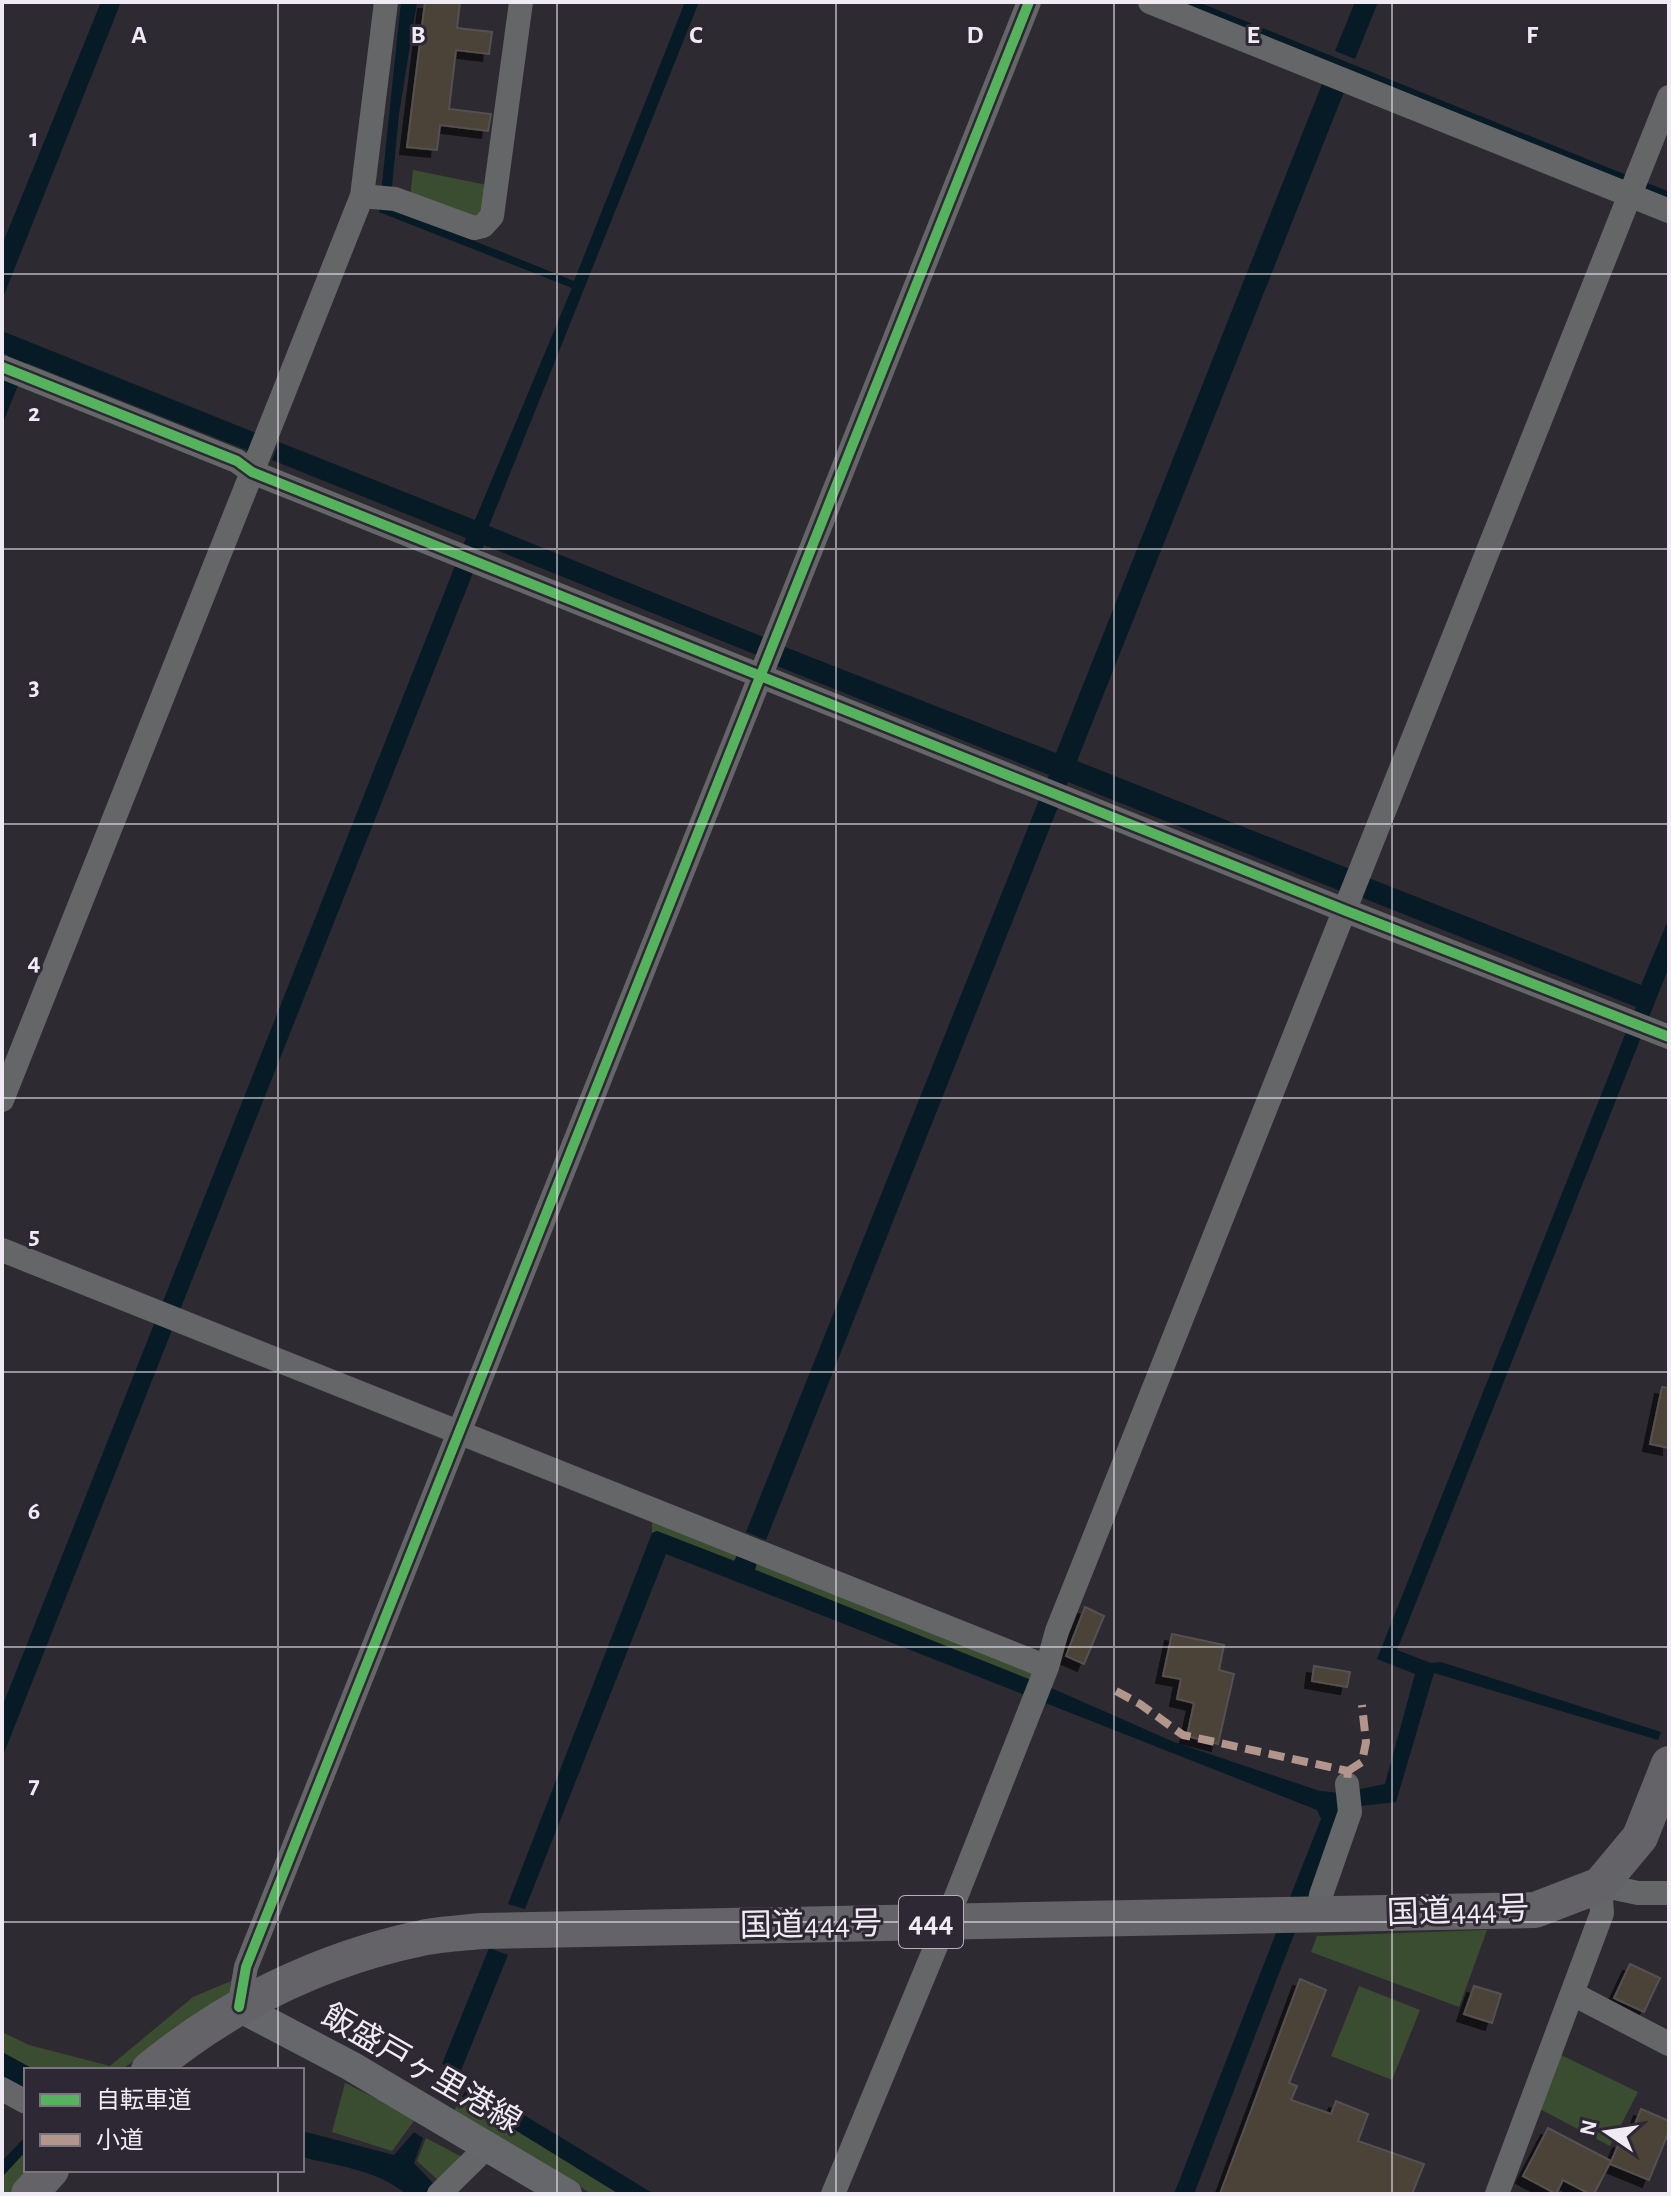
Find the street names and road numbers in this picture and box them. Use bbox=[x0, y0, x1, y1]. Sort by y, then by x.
street label: 国道444号 bbox=[1386, 1891, 1530, 1929]
road number: 444 bbox=[899, 1896, 963, 1948]
street label: 国道444号 bbox=[740, 1906, 882, 1942]
street label: 飯盛戸ヶ里港線 bbox=[316, 1997, 528, 2139]

